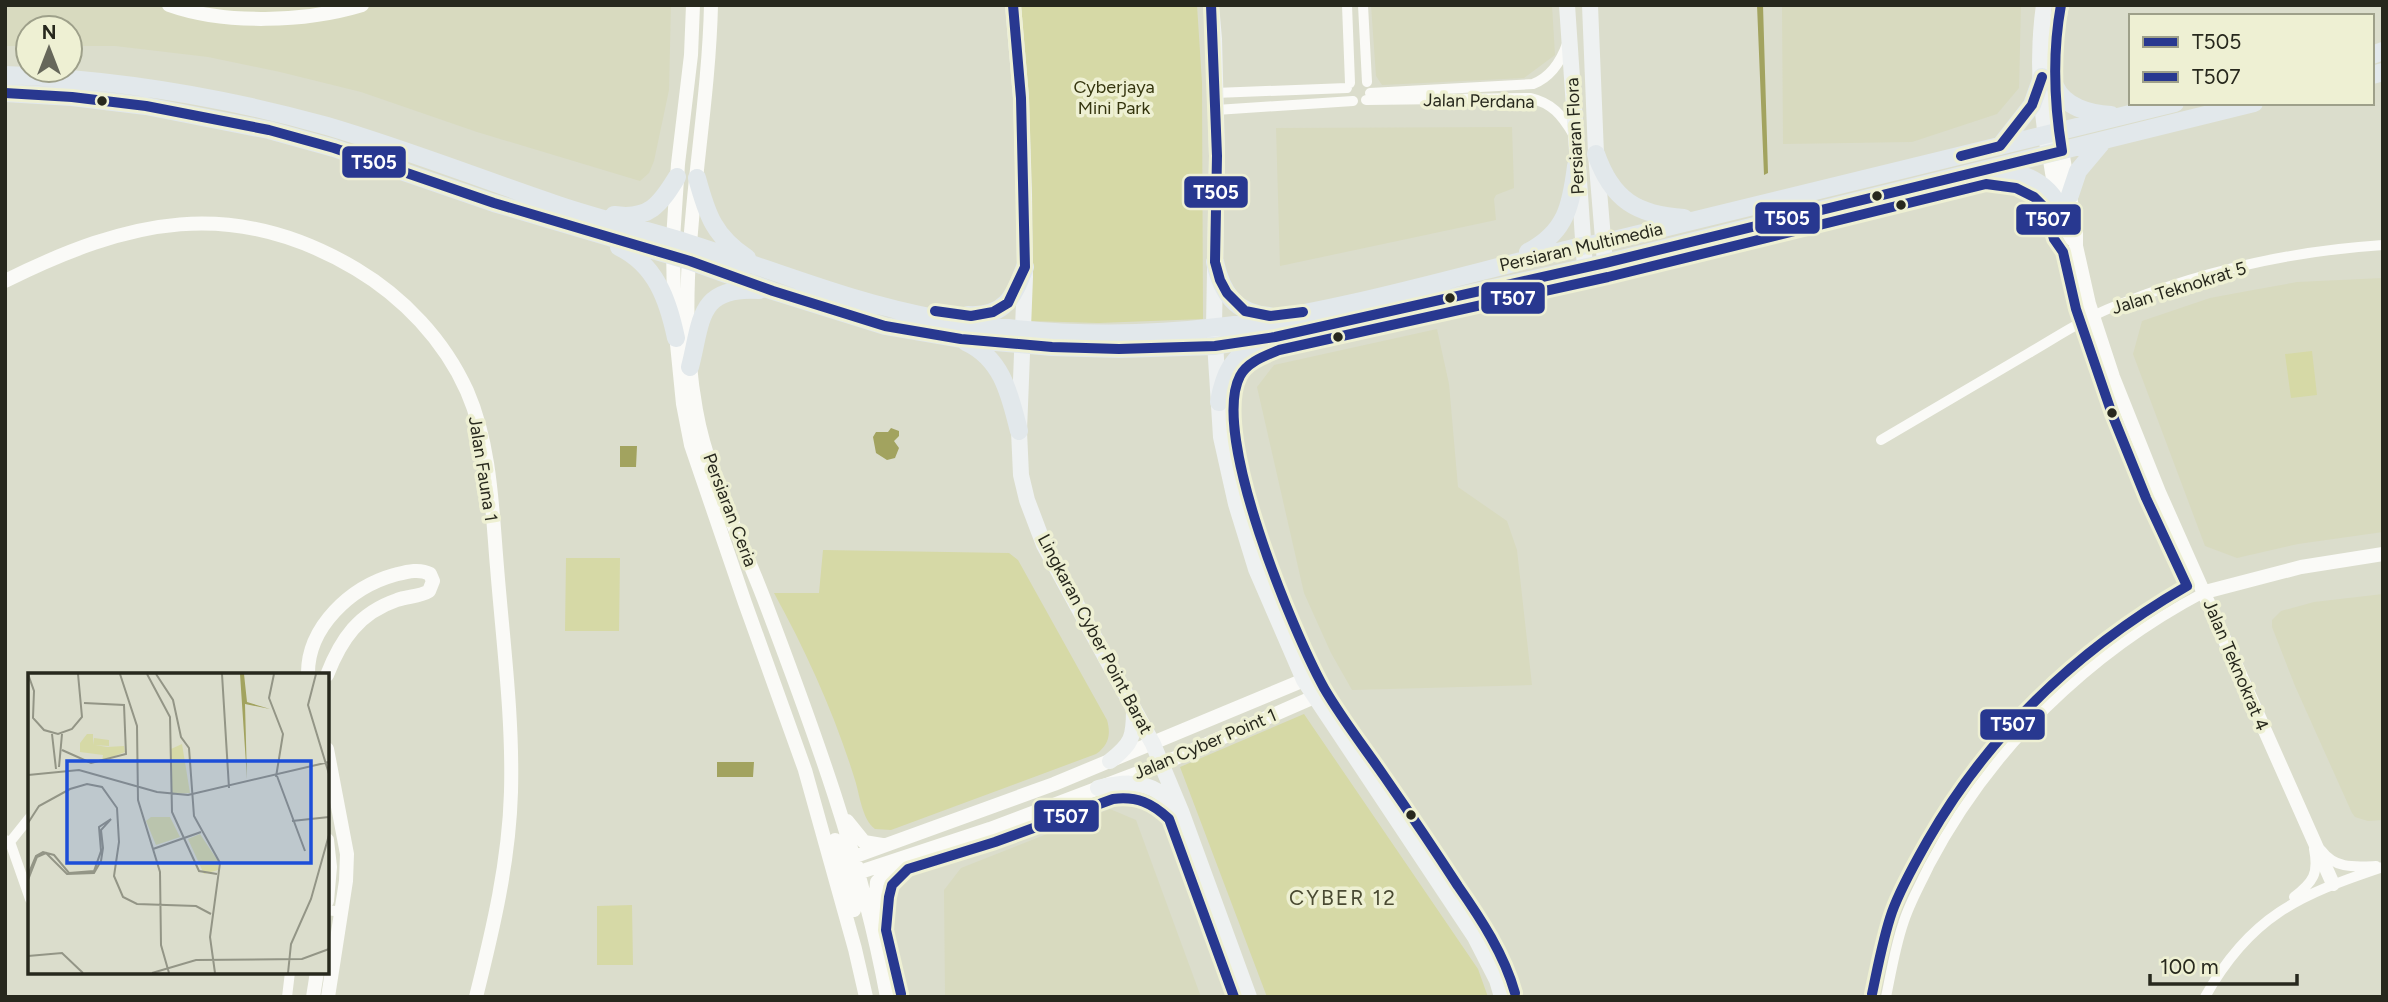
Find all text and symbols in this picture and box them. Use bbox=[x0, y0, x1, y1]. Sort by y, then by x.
north arrow bbox=[14, 14, 84, 84]
legend bbox=[2129, 14, 2374, 105]
text: N bbox=[42, 21, 56, 44]
text: T505 bbox=[2192, 29, 2241, 54]
text: T507 bbox=[2192, 64, 2240, 89]
park label: Cyberjaya Mini Park bbox=[1073, 76, 1155, 119]
street label: Persiaran Flora bbox=[1561, 77, 1589, 195]
street label: Jalan Perdana bbox=[1423, 89, 1535, 113]
unlabelled marker bbox=[95, 94, 109, 108]
line badge: T505 bbox=[341, 145, 407, 179]
text: T505 bbox=[351, 151, 397, 174]
line badge: T505 bbox=[1183, 175, 1249, 209]
text: T505 bbox=[1193, 181, 1239, 204]
unlabelled marker bbox=[1870, 189, 1884, 203]
unlabelled marker bbox=[1894, 198, 1908, 212]
line badge: T505 bbox=[1754, 201, 1821, 235]
line badge: T507 bbox=[2015, 203, 2082, 236]
text: T505 bbox=[1764, 207, 1810, 230]
text: T507 bbox=[2025, 208, 2071, 231]
street label: Persiaran Multimedia bbox=[1497, 218, 1665, 276]
street label: Jalan Teknokrat 5 bbox=[2109, 257, 2249, 319]
line badge: T507 bbox=[1480, 281, 1546, 315]
text: T507 bbox=[1490, 287, 1536, 310]
unlabelled marker bbox=[1443, 291, 1457, 305]
unlabelled marker bbox=[1331, 330, 1345, 344]
unlabelled marker bbox=[2105, 406, 2119, 420]
street label: Jalan Fauna 1 bbox=[464, 415, 502, 523]
street label: Persiaran Ceria bbox=[698, 450, 762, 570]
street label: Lingkaran Cyber Point Barat bbox=[1033, 530, 1157, 738]
street label: Jalan Teknokrat 4 bbox=[2198, 596, 2274, 734]
inset map bbox=[28, 673, 329, 974]
street label: Jalan Cyber Point 1 bbox=[1130, 704, 1280, 784]
line badge: T507 bbox=[1979, 708, 2046, 741]
text: T507 bbox=[1990, 713, 2036, 736]
line badge: T507 bbox=[1033, 799, 1100, 833]
text: T507 bbox=[1043, 805, 1089, 828]
unlabelled marker bbox=[1404, 808, 1418, 822]
district label: CYBER 12 bbox=[1289, 885, 1397, 910]
scale bar bbox=[2150, 942, 2297, 986]
text: 100 m bbox=[2160, 954, 2219, 979]

